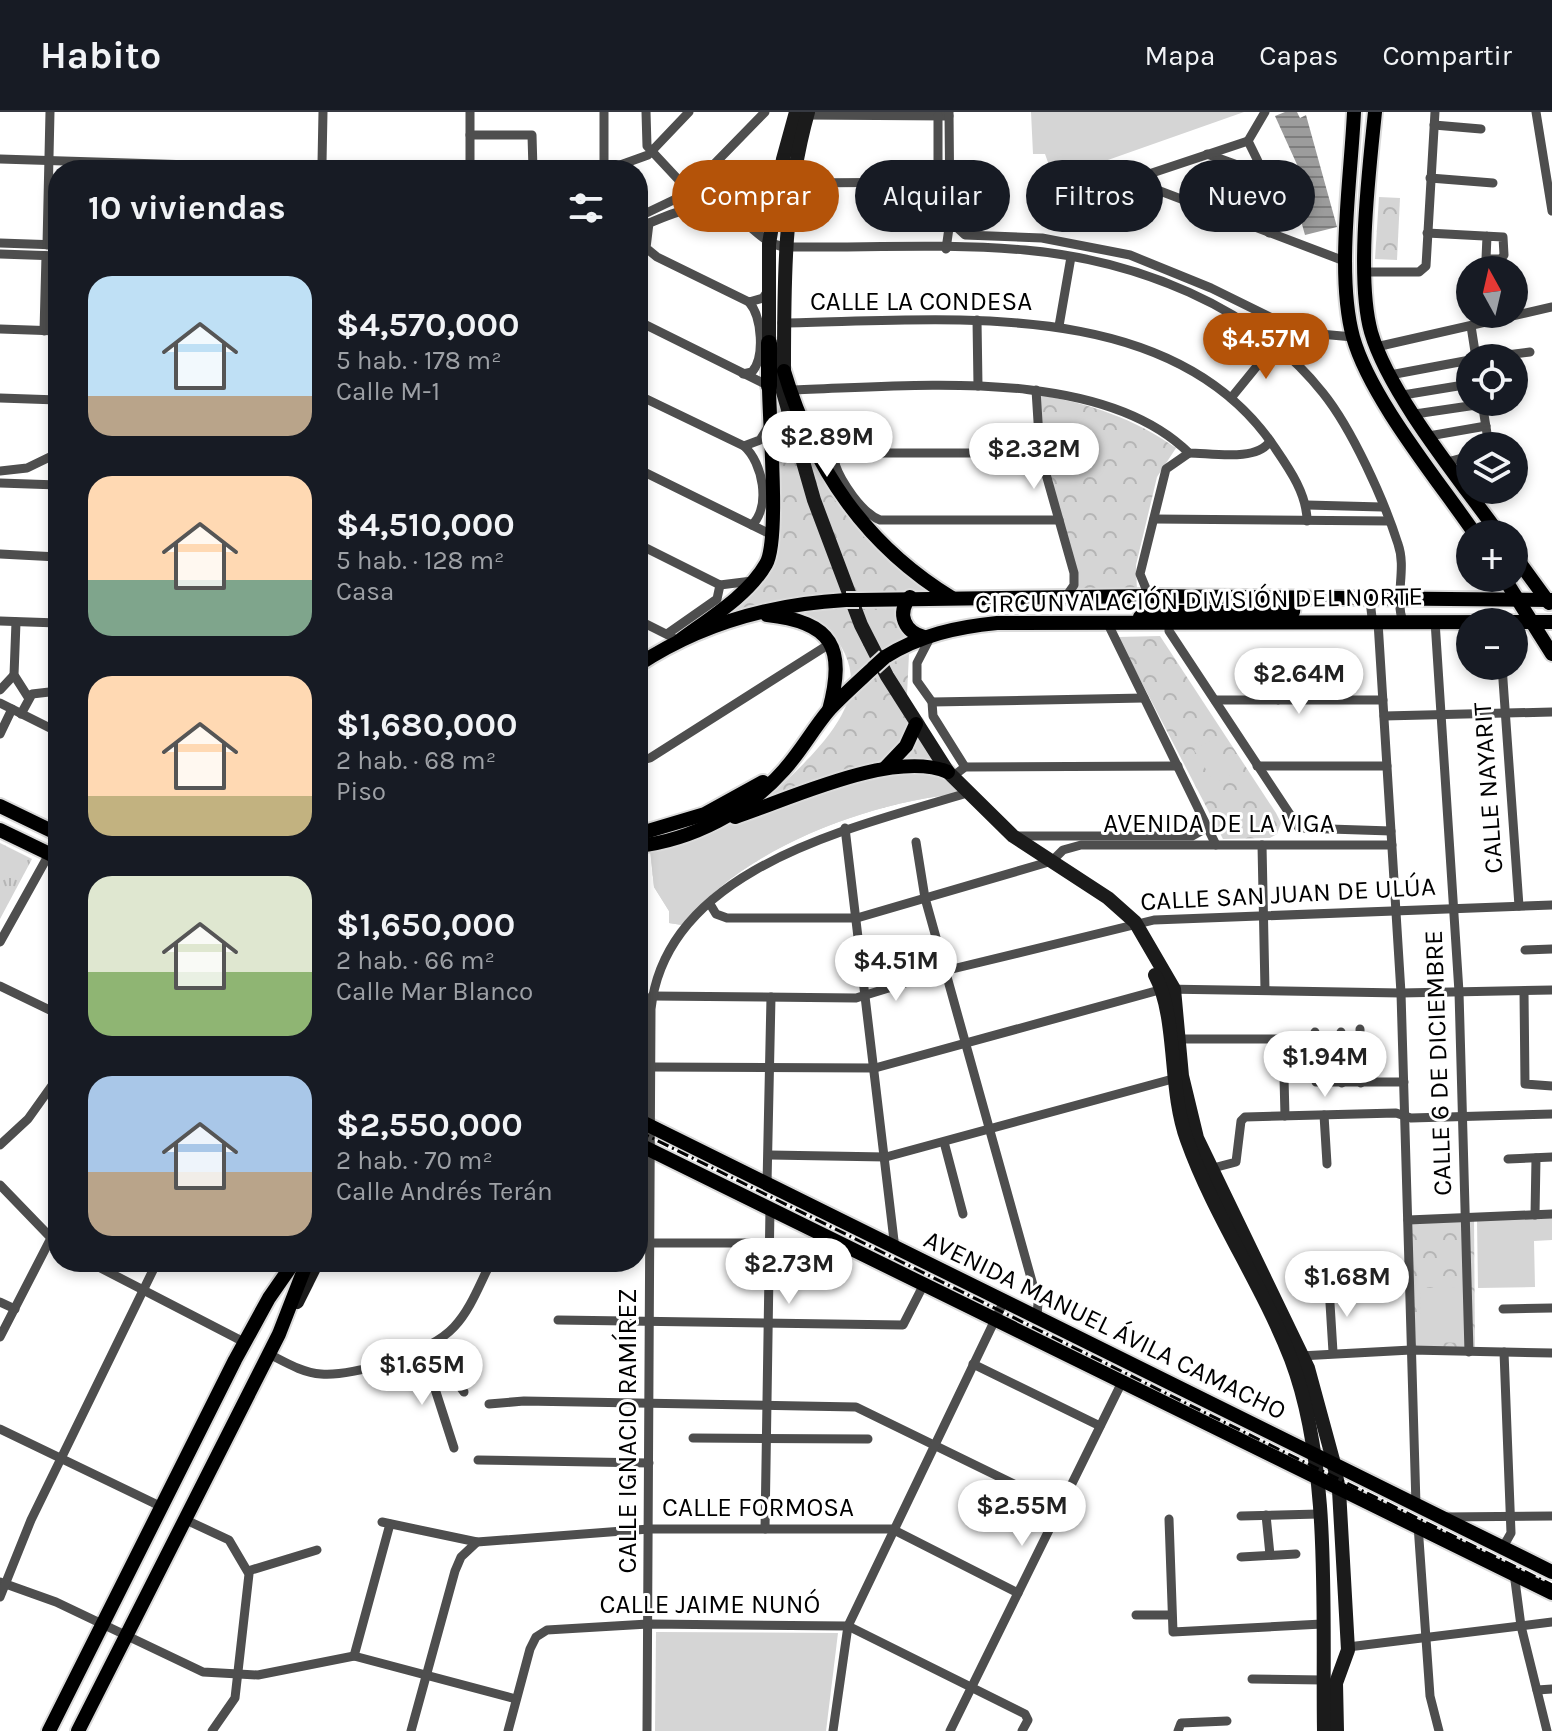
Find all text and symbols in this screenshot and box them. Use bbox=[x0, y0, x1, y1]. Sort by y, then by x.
text: Habito bbox=[40, 33, 161, 78]
text: Mapa bbox=[1144, 39, 1215, 72]
text: Capas bbox=[1259, 39, 1338, 72]
text: Compartir bbox=[1382, 39, 1512, 72]
chip: Comprar bbox=[672, 160, 839, 232]
chip: Alquilar bbox=[855, 160, 1010, 232]
chip: Filtros bbox=[1026, 160, 1163, 232]
chip: Nuevo bbox=[1179, 160, 1315, 232]
icon: filters bbox=[564, 186, 608, 230]
text: 10 viviendas bbox=[88, 188, 286, 228]
north arrow bbox=[1456, 256, 1528, 328]
map controls bbox=[1456, 256, 1528, 680]
street label: CALLE LA CONDESA bbox=[810, 286, 1032, 317]
text: $4,570,000 bbox=[336, 305, 520, 345]
icon: home bbox=[152, 308, 248, 404]
pin: $4.57M bbox=[1201, 313, 1331, 381]
text: $4.57M bbox=[1221, 323, 1311, 354]
button: locate bbox=[1456, 344, 1528, 416]
text: 5 hab. · 178 m² bbox=[336, 345, 502, 376]
text: Calle M-1 bbox=[336, 376, 440, 407]
pin: $2.89M bbox=[762, 411, 892, 479]
text: $2.89M bbox=[780, 421, 874, 452]
pin: $2.32M bbox=[969, 423, 1099, 491]
button: layers bbox=[1456, 432, 1528, 504]
text: $2.32M bbox=[987, 433, 1081, 464]
text: $4,510,000 bbox=[336, 505, 515, 545]
icon: home bbox=[152, 508, 248, 604]
button: + bbox=[1456, 520, 1528, 592]
text: 5 hab. · 128 m² bbox=[336, 545, 504, 576]
text: Casa bbox=[336, 576, 394, 607]
street label: CIRCUNVALACIÓN DIVISIÓN DEL NORTE bbox=[975, 580, 1423, 619]
button: − bbox=[1456, 608, 1528, 680]
pin: $2.64M bbox=[1234, 648, 1364, 716]
text: $2.64M bbox=[1252, 658, 1346, 689]
street label: CALLE NAYARIT bbox=[1467, 701, 1509, 875]
text: $1,680,000 bbox=[336, 705, 517, 745]
icon: home bbox=[152, 708, 248, 804]
text: 2 hab. · 68 m² bbox=[336, 745, 496, 776]
text: Piso bbox=[336, 776, 386, 807]
street label: AVENIDA DE LA VIGA bbox=[1103, 808, 1335, 839]
street label: CALLE SAN JUAN DE ULÚA bbox=[1139, 870, 1437, 917]
text: $1,650,000 bbox=[336, 905, 515, 945]
icon: home bbox=[152, 908, 248, 1004]
street label: CALLE 6 DE DICIEMBRE bbox=[1418, 930, 1458, 1196]
pin: $4.51M bbox=[831, 935, 961, 1003]
text: 2 hab. · 66 m² bbox=[336, 945, 495, 976]
text: $4.51M bbox=[853, 945, 939, 976]
text: Calle Mar Blanco bbox=[336, 976, 533, 1007]
pin: $1.94M bbox=[1260, 1031, 1390, 1099]
text: $1.94M bbox=[1282, 1041, 1368, 1072]
text: $2,550,000 bbox=[336, 1105, 523, 1145]
icon: home bbox=[152, 1108, 248, 1204]
text: 2 hab. · 70 m² bbox=[336, 1145, 493, 1176]
text: Calle Andrés Terán bbox=[336, 1176, 553, 1207]
street label: AVENIDA MANUEL ÁVILA CAMACHO bbox=[919, 1223, 1291, 1426]
pin: $2.73M bbox=[724, 1238, 854, 1306]
text: $2.73M bbox=[743, 1248, 835, 1279]
pin: $1.68M bbox=[1282, 1251, 1412, 1319]
text: $1.68M bbox=[1303, 1261, 1391, 1292]
street label: CALLE IGNACIO RAMÍREZ bbox=[611, 1289, 643, 1573]
pin: $1.65M bbox=[357, 1339, 487, 1407]
text: $1.65M bbox=[379, 1349, 465, 1380]
pin: $2.55M bbox=[957, 1480, 1087, 1548]
text: $2.55M bbox=[976, 1490, 1068, 1521]
street label: CALLE FORMOSA bbox=[662, 1492, 854, 1523]
street label: CALLE JAIME NUNÓ bbox=[600, 1588, 820, 1620]

